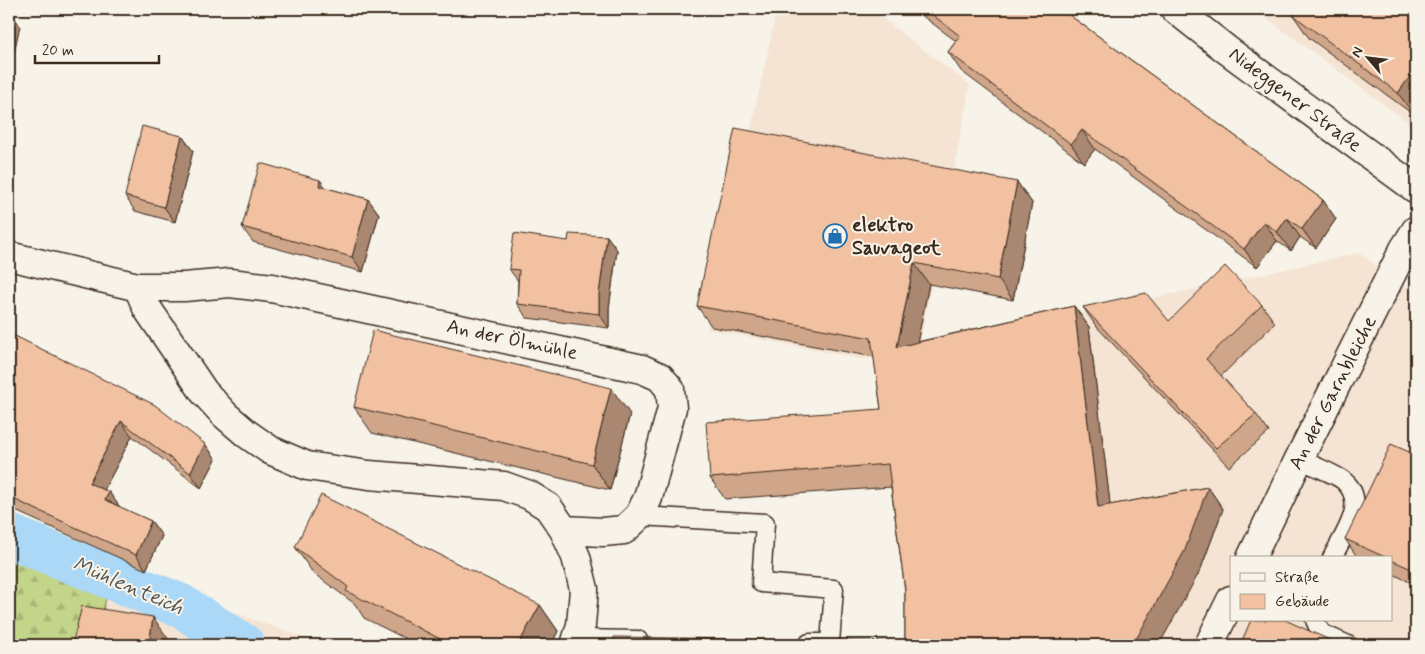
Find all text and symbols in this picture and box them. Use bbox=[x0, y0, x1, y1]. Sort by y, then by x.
scale bar bbox=[35, 32, 159, 64]
north arrow bbox=[1342, 32, 1392, 82]
text: 20 m bbox=[42, 41, 74, 61]
street label: Nideggener Straße bbox=[1224, 42, 1366, 158]
place label: elektro Sauvageot bbox=[852, 212, 942, 264]
shop icon: elektro Sauvageot bbox=[822, 223, 848, 249]
street label: An der Garnbleiche bbox=[1283, 311, 1384, 475]
street label: An der Ölmühle bbox=[444, 313, 580, 367]
water label: Mühlenteich bbox=[68, 550, 188, 622]
legend bbox=[1230, 556, 1392, 622]
text: Straße bbox=[1275, 568, 1319, 588]
text: Gebäude bbox=[1275, 592, 1329, 612]

